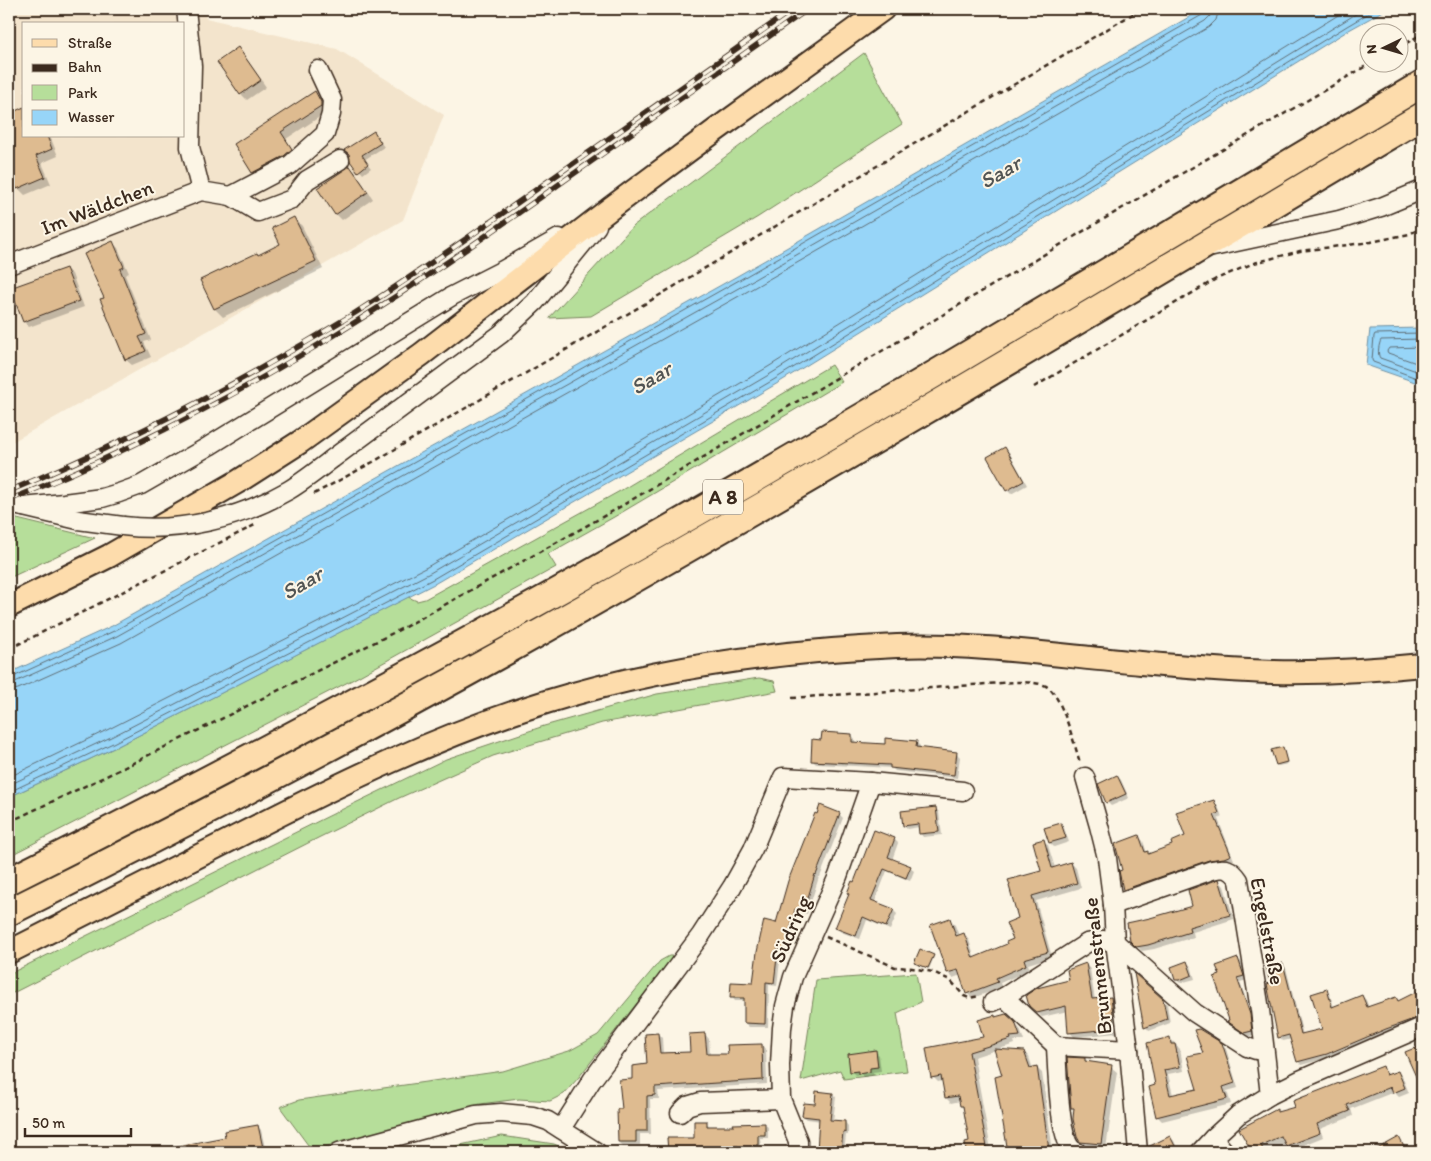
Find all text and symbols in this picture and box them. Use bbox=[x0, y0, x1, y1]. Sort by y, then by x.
legend bbox=[22, 22, 185, 138]
north arrow bbox=[1358, 22, 1408, 72]
text: Straße bbox=[68, 34, 112, 52]
text: N bbox=[1363, 44, 1380, 55]
text: Bahn bbox=[68, 58, 102, 76]
text: Park bbox=[68, 84, 98, 102]
text: Wasser bbox=[68, 108, 115, 126]
water label: Saar bbox=[974, 148, 1027, 195]
street label: Im Wäldchen bbox=[37, 174, 157, 240]
water label: Saar bbox=[625, 354, 678, 401]
road number: A 8 bbox=[703, 480, 743, 514]
water label: Saar bbox=[276, 559, 329, 606]
street label: Engelstraße bbox=[1245, 875, 1291, 987]
street label: Südring bbox=[764, 891, 816, 967]
street label: Brunnenstraße bbox=[1077, 896, 1117, 1036]
scale bar bbox=[25, 1106, 131, 1138]
text: 50 m bbox=[32, 1114, 65, 1132]

